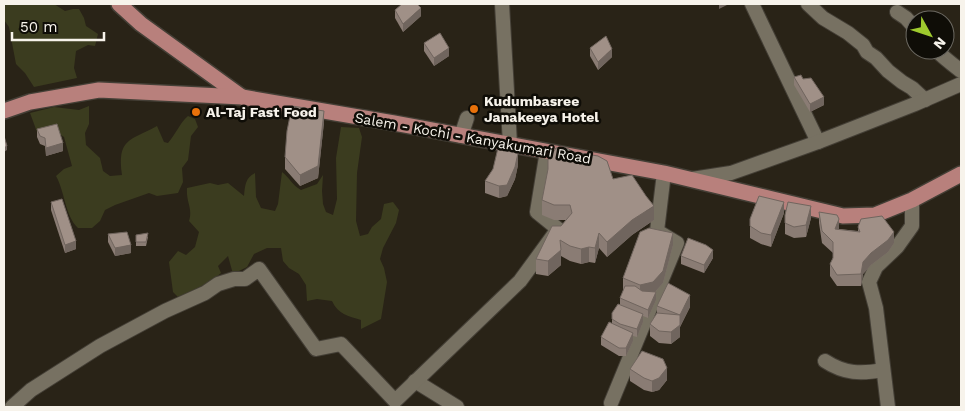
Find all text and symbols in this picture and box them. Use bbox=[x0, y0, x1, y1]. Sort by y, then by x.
scale bar bbox=[12, 10, 105, 42]
north arrow bbox=[905, 10, 955, 60]
text: 50 m bbox=[20, 18, 57, 36]
text: N bbox=[930, 34, 949, 52]
place label: Kudumbasree Janakeeya Hotel bbox=[484, 93, 599, 125]
marker: Kudumbasree Janakeeya Hotel bbox=[468, 103, 480, 115]
place label: Al-Taj Fast Food bbox=[206, 104, 317, 120]
marker: Al-Taj Fast Food bbox=[190, 106, 202, 118]
street label: Salem - Kochi - Kanyakumari Road bbox=[354, 109, 592, 167]

